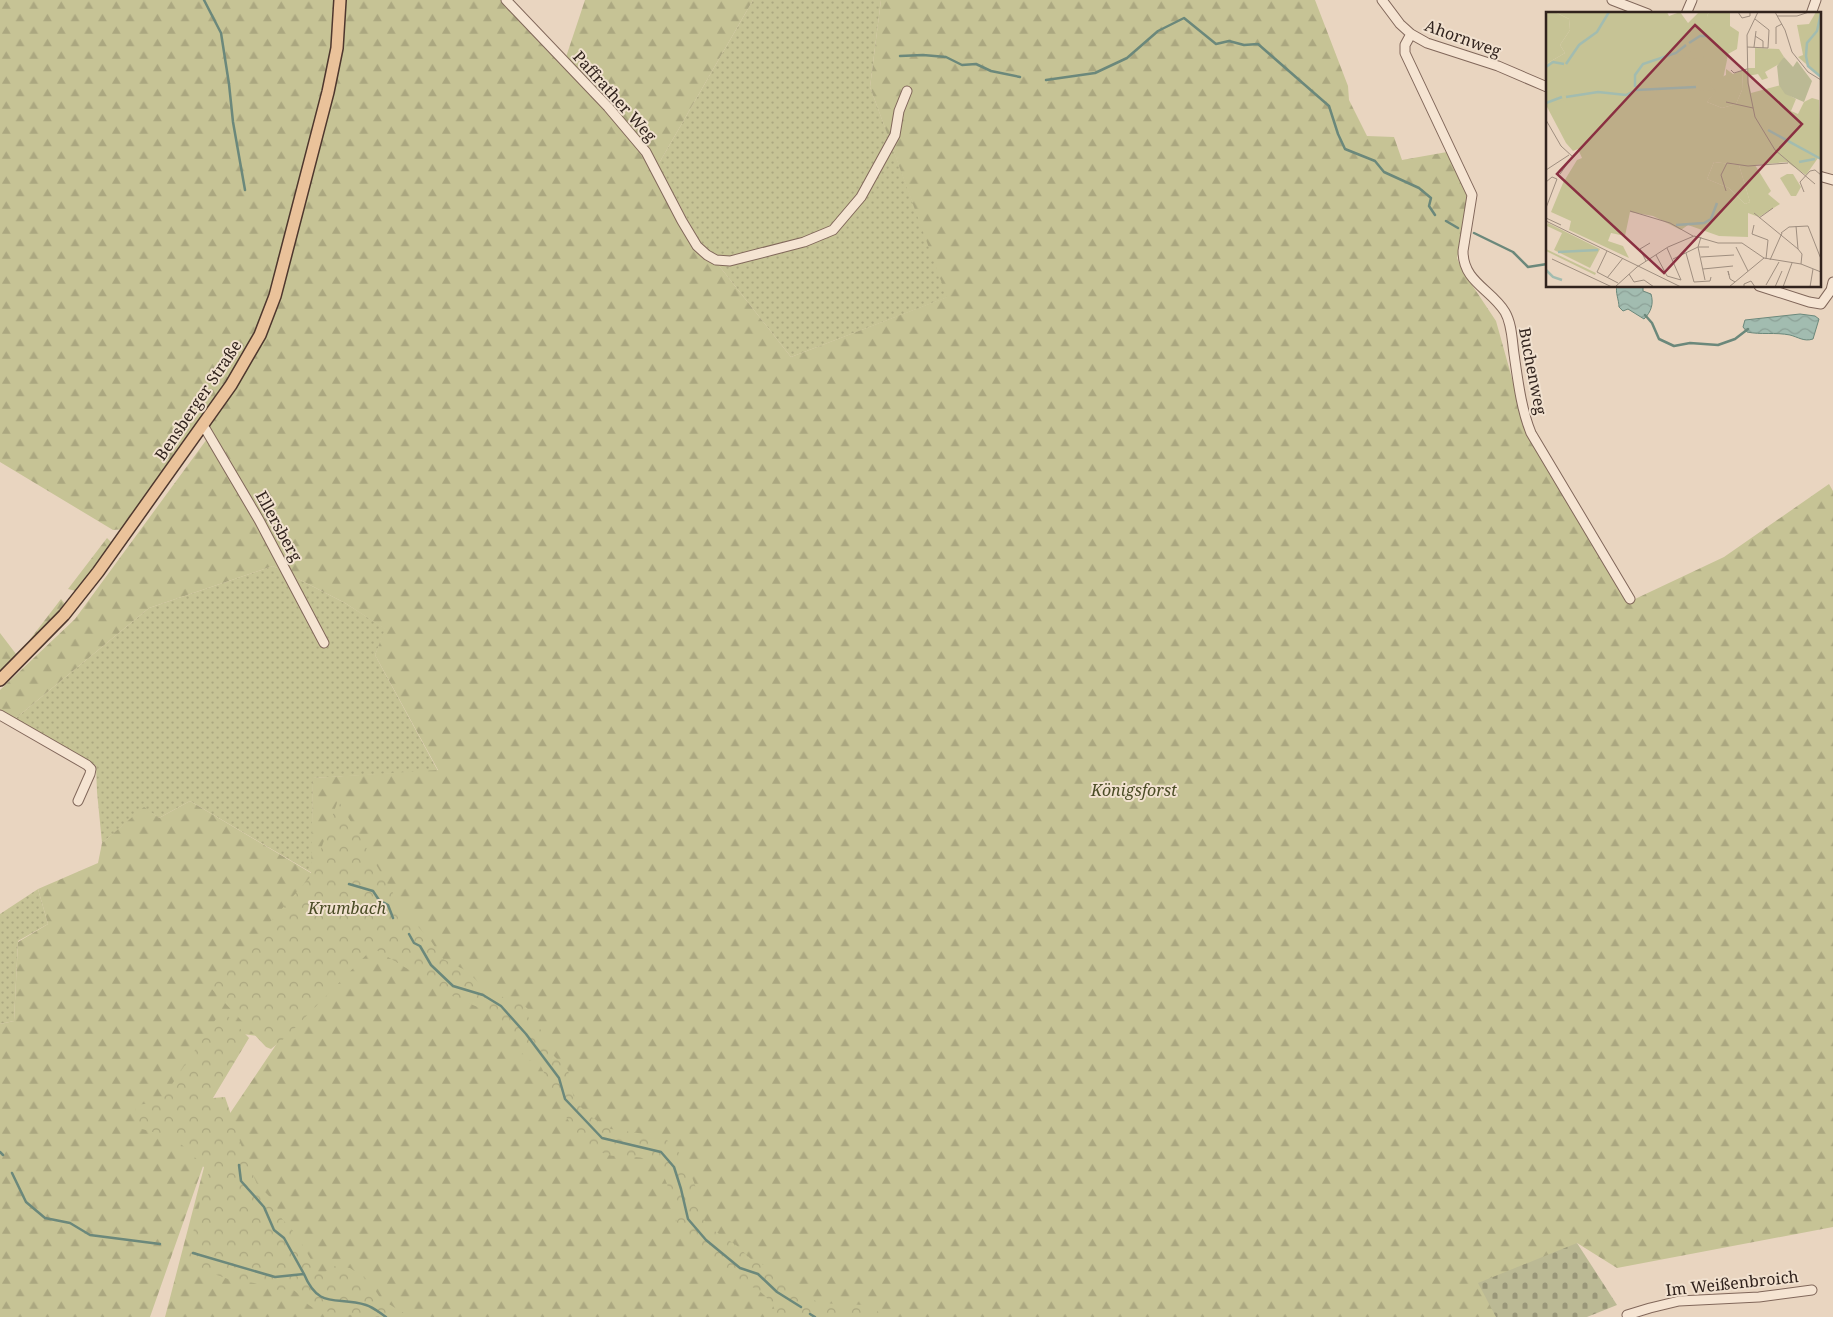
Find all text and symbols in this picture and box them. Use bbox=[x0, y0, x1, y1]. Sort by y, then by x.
inset map bbox=[1546, 12, 1820, 288]
street label: Ahornweg bbox=[1422, 14, 1504, 62]
street label: Paffrather Weg bbox=[568, 46, 662, 146]
street label: Buchenweg bbox=[1514, 325, 1552, 417]
street label: Bensberger Straße bbox=[150, 335, 246, 465]
street label: Ellersberg bbox=[251, 487, 308, 566]
park label: Königsforst bbox=[1090, 779, 1177, 801]
park label: Krumbach bbox=[307, 897, 387, 919]
street label: Im Weißenbroich bbox=[1664, 1265, 1800, 1301]

